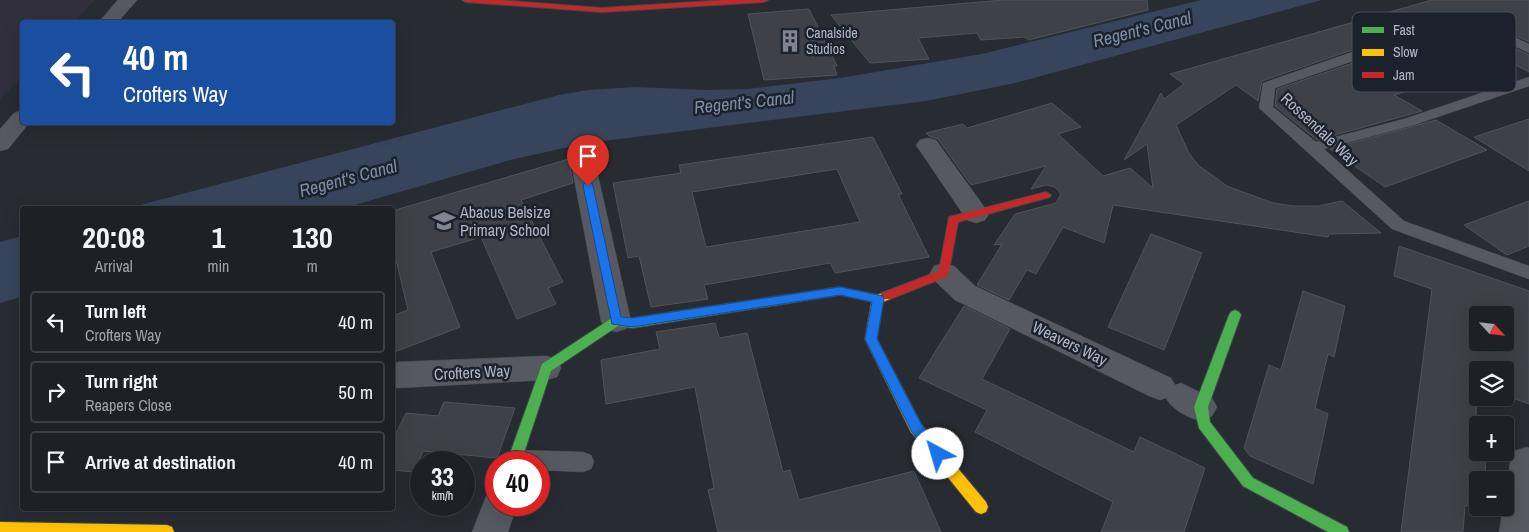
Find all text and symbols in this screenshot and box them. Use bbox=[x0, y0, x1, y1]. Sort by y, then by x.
water label: Regent's Canal bbox=[1090, 5, 1194, 53]
legend bbox=[1352, 12, 1516, 92]
text: Fast bbox=[1393, 21, 1415, 39]
place label: Canalside Studios bbox=[806, 24, 858, 58]
building icon: Canalside Studios bbox=[777, 28, 803, 54]
text: 40 m bbox=[123, 34, 188, 81]
icon: left bbox=[40, 40, 105, 105]
text: Slow bbox=[1393, 43, 1419, 61]
text: Jam bbox=[1393, 66, 1415, 84]
text: Crofters Way bbox=[123, 79, 228, 109]
water label: Regent's Canal bbox=[693, 84, 796, 120]
street label: Rossendale Way bbox=[1276, 87, 1364, 171]
pin bbox=[567, 135, 609, 186]
icon: arrive bbox=[574, 142, 602, 170]
water label: Regent's Canal bbox=[296, 153, 400, 203]
place label: Abacus Belsize Primary School bbox=[459, 201, 550, 241]
school or university icon: Abacus Belsize Primary School bbox=[431, 208, 457, 234]
text: 20:08 bbox=[82, 217, 145, 257]
text: 1 bbox=[212, 217, 225, 257]
text: 130 bbox=[292, 217, 333, 257]
text: Arrival bbox=[95, 255, 133, 277]
text: min bbox=[207, 255, 229, 277]
text: m bbox=[307, 255, 318, 277]
text: Turn left bbox=[85, 298, 146, 324]
north arrow bbox=[1469, 306, 1514, 351]
map controls bbox=[1469, 306, 1514, 516]
icon: left bbox=[42, 308, 70, 336]
text: 40 m bbox=[338, 309, 373, 335]
street label: Weavers Way bbox=[1029, 315, 1112, 371]
text: Crofters Way bbox=[85, 324, 161, 346]
street label: Crofters Way bbox=[433, 359, 511, 385]
button: layers bbox=[1469, 361, 1514, 406]
text: Turn right bbox=[85, 368, 157, 394]
icon: right bbox=[42, 378, 70, 406]
text: 50 m bbox=[338, 379, 373, 405]
text: Reapers Close bbox=[85, 394, 172, 416]
button: + bbox=[1469, 416, 1514, 461]
position arrow bbox=[911, 427, 963, 479]
icon: arrive bbox=[42, 448, 70, 476]
text: Arrive at destination bbox=[85, 449, 236, 475]
text: 40 m bbox=[338, 449, 373, 475]
speed limit sign: 40 bbox=[485, 451, 550, 516]
text: 33 bbox=[431, 460, 454, 494]
button: − bbox=[1469, 471, 1514, 516]
text: km/h bbox=[432, 488, 453, 504]

